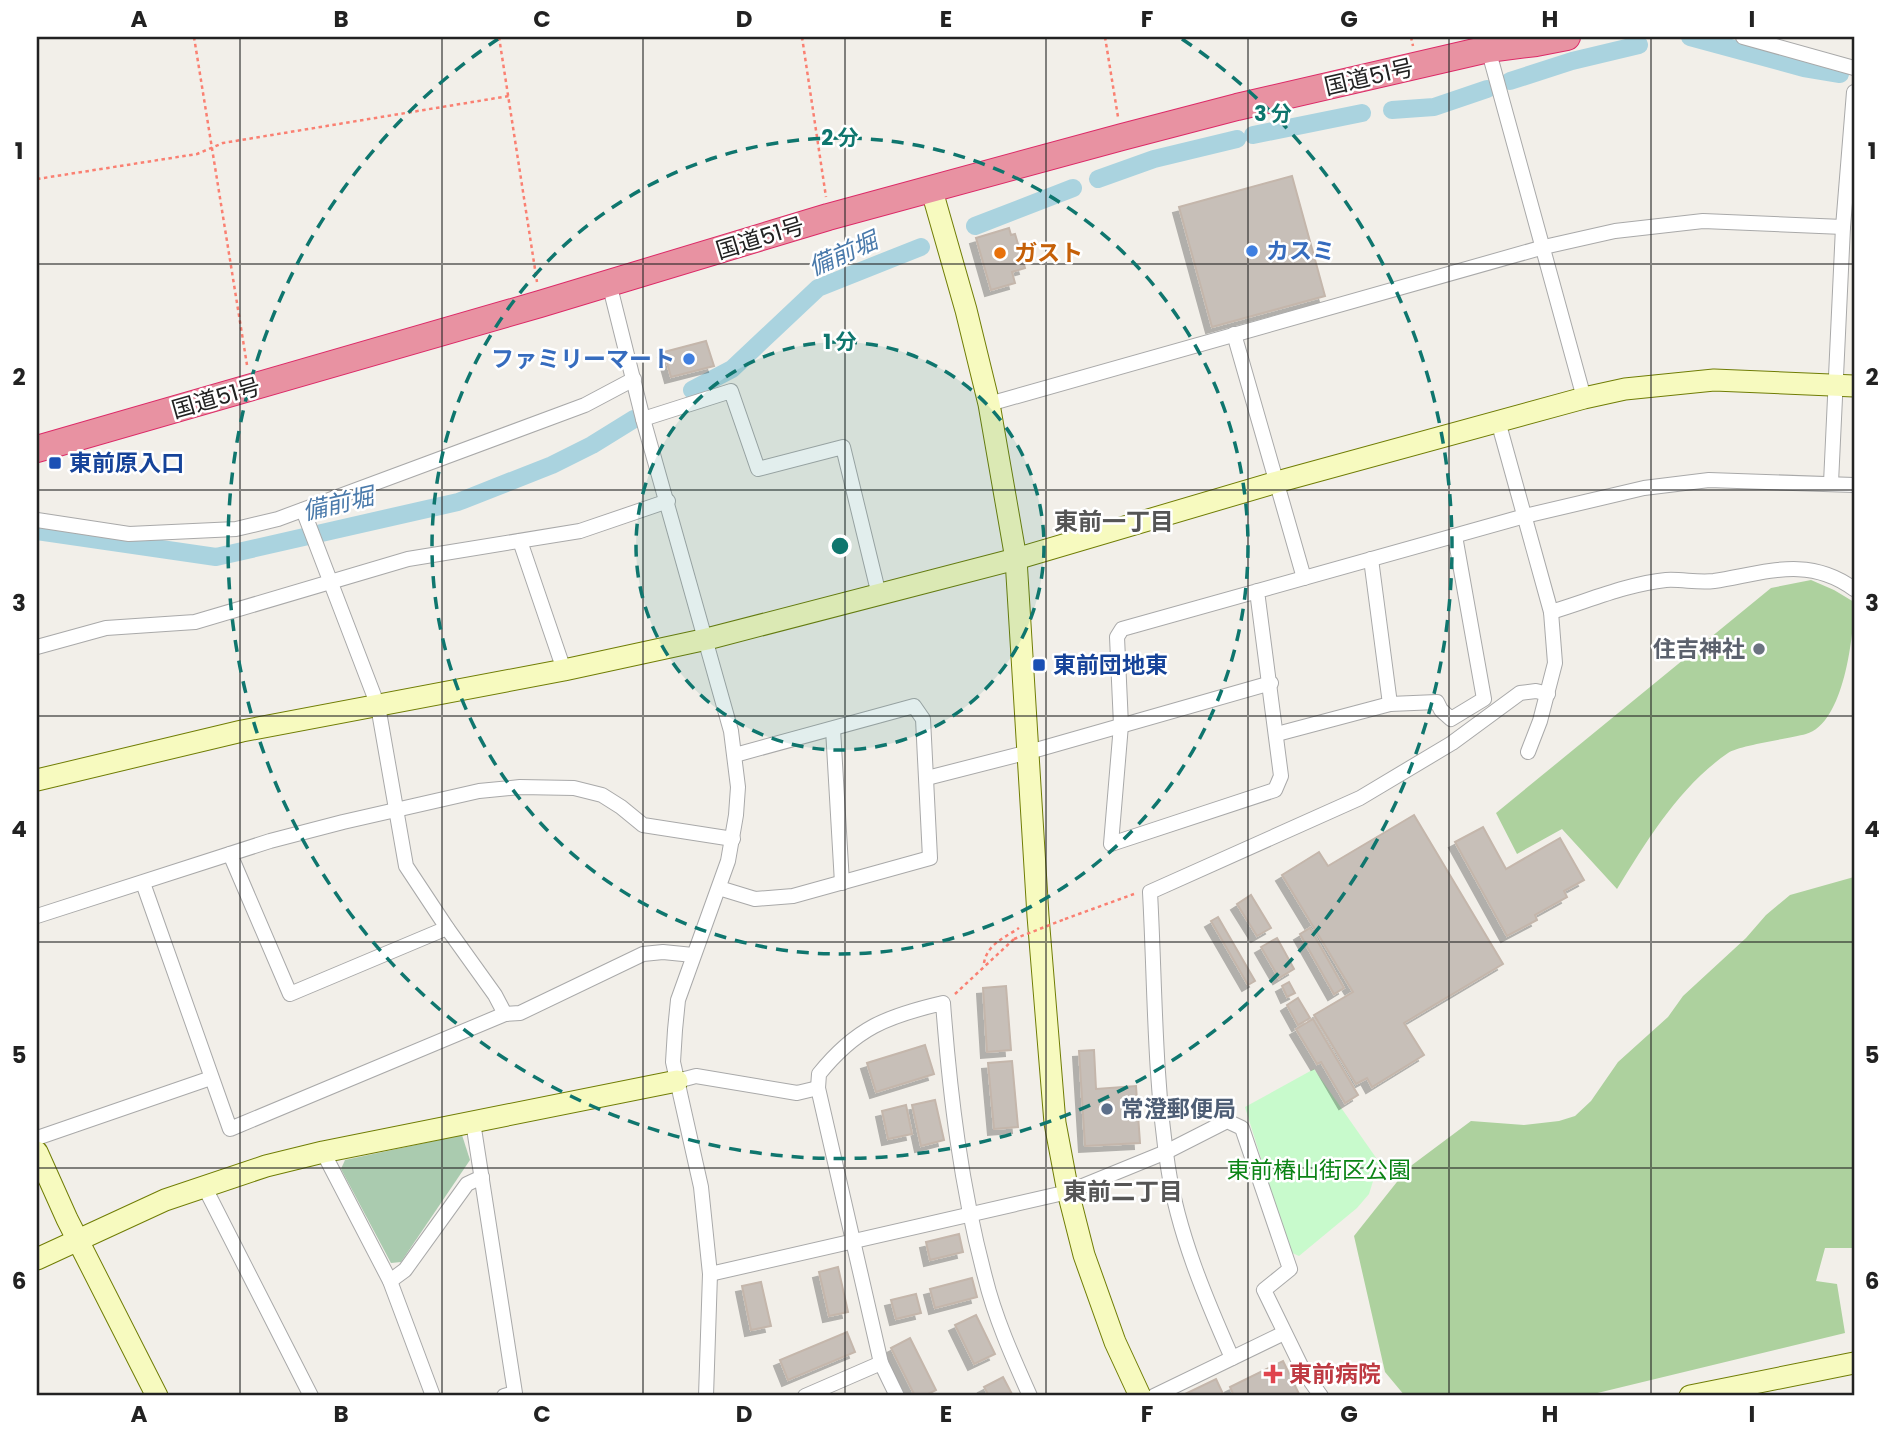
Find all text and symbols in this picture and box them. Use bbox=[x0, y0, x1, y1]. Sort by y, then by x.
text: A bbox=[131, 3, 148, 35]
text: B bbox=[333, 3, 349, 35]
text: C bbox=[533, 3, 551, 35]
text: D bbox=[736, 3, 752, 35]
text: E bbox=[940, 3, 952, 35]
text: F bbox=[1141, 3, 1153, 35]
text: G bbox=[1340, 3, 1358, 35]
text: H bbox=[1542, 3, 1558, 35]
text: I bbox=[1749, 3, 1755, 35]
street label: 国道51号 bbox=[1321, 51, 1417, 103]
text: 3 分 bbox=[1254, 99, 1292, 128]
text: 2 分 bbox=[821, 123, 859, 152]
text: 1 bbox=[15, 135, 23, 167]
text: 1 bbox=[1868, 135, 1876, 167]
street label: 国道51号 bbox=[712, 209, 808, 267]
water label: 備前堀 bbox=[803, 222, 886, 283]
place label: カスミ bbox=[1266, 235, 1335, 267]
place label: ガスト bbox=[1014, 237, 1083, 269]
marker: カスミ bbox=[1244, 243, 1260, 259]
marker: ガスト bbox=[992, 245, 1008, 261]
text: 1 分 bbox=[823, 327, 857, 356]
place label: ファミリーマート bbox=[491, 343, 675, 375]
marker: ファミリーマート bbox=[681, 351, 697, 367]
text: 2 bbox=[12, 361, 26, 393]
text: 2 bbox=[1865, 361, 1879, 393]
street label: 国道51号 bbox=[168, 370, 264, 426]
place label: 東前原入口 bbox=[69, 447, 184, 479]
marker: 東前原入口 bbox=[47, 455, 63, 471]
water label: 備前堀 bbox=[299, 478, 381, 528]
district label: 東前一丁目 bbox=[1054, 505, 1174, 538]
centre of rings bbox=[828, 534, 852, 558]
text: 3 bbox=[12, 587, 26, 619]
text: 3 bbox=[1865, 587, 1879, 619]
place label: 住吉神社 bbox=[1653, 633, 1745, 665]
marker: 住吉神社 bbox=[1751, 641, 1767, 657]
place label: 東前団地東 bbox=[1053, 649, 1168, 681]
marker: 東前団地東 bbox=[1031, 657, 1047, 673]
text: 4 bbox=[11, 813, 27, 845]
text: 4 bbox=[1864, 813, 1880, 845]
text: 5 bbox=[12, 1039, 26, 1071]
text: 5 bbox=[1865, 1039, 1879, 1071]
place label: 常澄郵便局 bbox=[1121, 1093, 1236, 1125]
marker: 常澄郵便局 bbox=[1099, 1101, 1115, 1117]
park label: 東前椿山街区公園 bbox=[1227, 1154, 1411, 1186]
district label: 東前二丁目 bbox=[1063, 1175, 1183, 1208]
text: 6 bbox=[12, 1265, 26, 1297]
text: 6 bbox=[1865, 1265, 1879, 1297]
place label: 東前病院 bbox=[1289, 1358, 1381, 1390]
marker: 東前病院 bbox=[1263, 1364, 1283, 1384]
text: A bbox=[131, 1398, 148, 1430]
text: B bbox=[333, 1398, 349, 1430]
text: C bbox=[533, 1398, 551, 1430]
text: D bbox=[736, 1398, 752, 1430]
text: E bbox=[940, 1398, 952, 1430]
text: F bbox=[1141, 1398, 1153, 1430]
text: G bbox=[1340, 1398, 1358, 1430]
text: H bbox=[1542, 1398, 1558, 1430]
text: I bbox=[1749, 1398, 1755, 1430]

